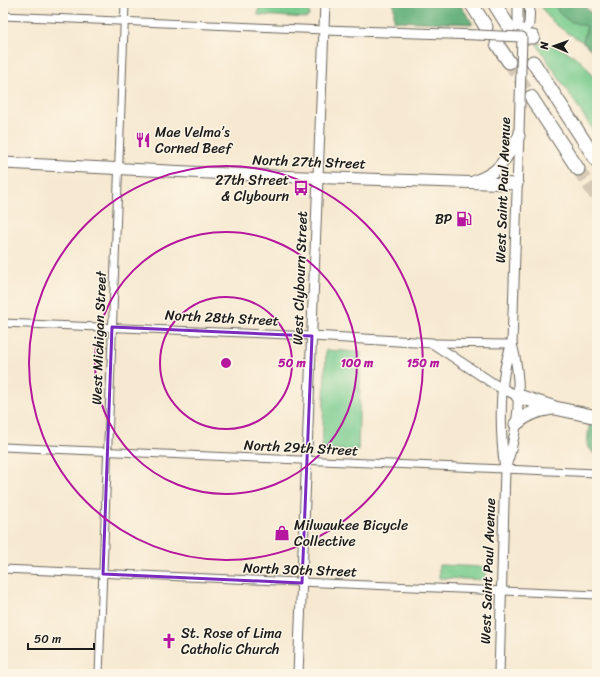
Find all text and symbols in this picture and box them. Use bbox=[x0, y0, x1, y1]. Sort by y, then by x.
north arrow bbox=[534, 26, 574, 66]
text: N bbox=[535, 41, 554, 51]
street label: West Saint Paul Avenue bbox=[488, 117, 518, 263]
place label: Mae Velma’s Corned Beef bbox=[155, 120, 233, 161]
restaurant icon: Mae Velma’s Corned Beef bbox=[134, 131, 152, 149]
street label: North 27th Street bbox=[252, 148, 366, 176]
place label: 27th Street & Clybourn bbox=[215, 168, 289, 209]
bus stop icon: 27th Street & Clybourn bbox=[292, 179, 310, 197]
place label: BP bbox=[435, 207, 453, 232]
street label: West Clybourn Street bbox=[285, 210, 315, 346]
fuel station icon: BP bbox=[455, 210, 473, 228]
street label: West Michigan Street bbox=[84, 269, 114, 405]
street label: North 28th Street bbox=[164, 303, 280, 333]
text: 50 m bbox=[278, 352, 306, 374]
text: 100 m bbox=[341, 352, 374, 374]
text: 150 m bbox=[407, 352, 440, 374]
centre of rings bbox=[219, 356, 233, 370]
street label: North 29th Street bbox=[243, 433, 359, 463]
street label: West Saint Paul Avenue bbox=[473, 498, 503, 644]
place label: Milwaukee Bicycle Collective bbox=[294, 513, 408, 554]
shop icon: Milwaukee Bicycle Collective bbox=[273, 524, 291, 542]
street label: North 30th Street bbox=[243, 556, 357, 584]
place label: St. Rose of Lima Catholic Church bbox=[181, 621, 282, 662]
scale bar bbox=[28, 625, 94, 651]
text: 50 m bbox=[34, 628, 61, 650]
church icon: St. Rose of Lima Catholic Church bbox=[160, 632, 178, 650]

